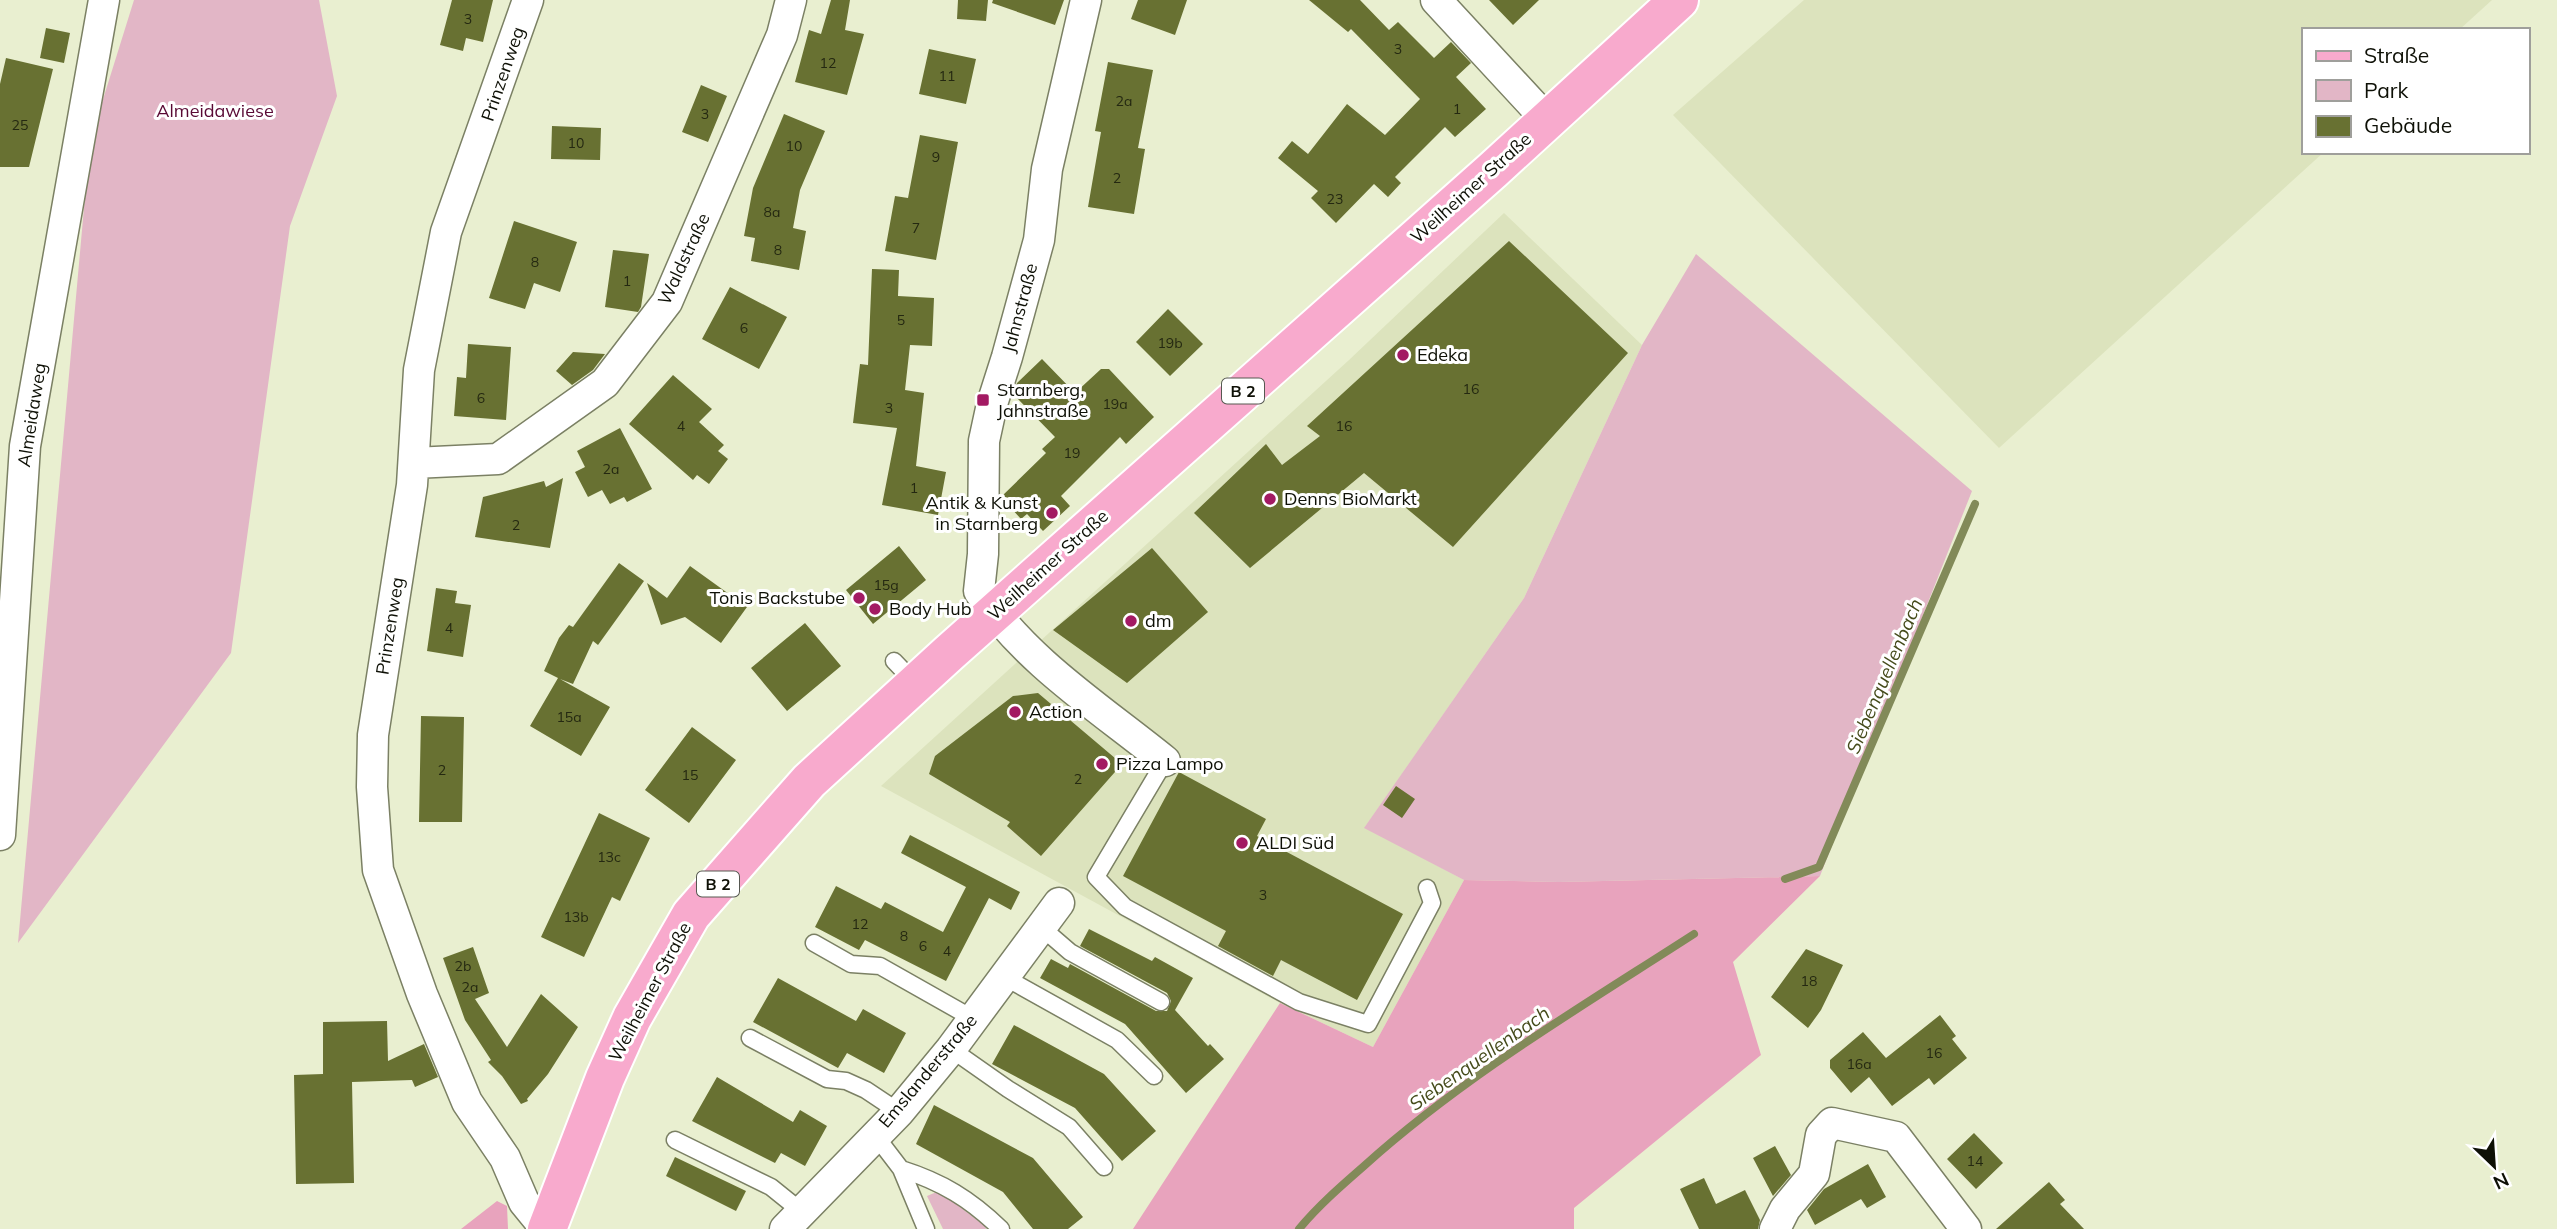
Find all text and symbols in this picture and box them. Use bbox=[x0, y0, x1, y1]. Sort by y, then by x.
house number: 3 bbox=[464, 10, 472, 28]
street label: Prinzenweg bbox=[476, 24, 529, 124]
legend bbox=[2302, 28, 2529, 154]
house number: 3 bbox=[1394, 40, 1402, 58]
text: Straße bbox=[2364, 42, 2429, 68]
house number: 12 bbox=[820, 54, 836, 72]
house number: 11 bbox=[939, 67, 955, 85]
text: Park bbox=[2364, 77, 2408, 103]
house number: 2a bbox=[1116, 92, 1132, 110]
park label: Almeidawiese bbox=[156, 99, 274, 122]
house number: 1 bbox=[1453, 100, 1461, 118]
house number: 3 bbox=[701, 105, 709, 123]
text: Gebäude bbox=[2364, 112, 2452, 138]
house number: 25 bbox=[12, 116, 28, 134]
street label: Weilheimer Straße bbox=[1405, 127, 1536, 248]
house number: 10 bbox=[568, 134, 584, 152]
house number: 10 bbox=[786, 137, 802, 155]
house number: 9 bbox=[932, 148, 940, 166]
house number: 2 bbox=[1113, 169, 1121, 187]
house number: 23 bbox=[1327, 190, 1343, 208]
house number: 8a bbox=[764, 203, 780, 221]
street label: Waldstraße bbox=[652, 209, 715, 308]
house number: 7 bbox=[912, 219, 920, 237]
house number: 8 bbox=[774, 241, 782, 259]
house number: 8 bbox=[531, 253, 539, 271]
street label: Jahnstraße bbox=[997, 261, 1042, 355]
house number: 1 bbox=[623, 272, 631, 290]
house number: 5 bbox=[897, 311, 905, 329]
house number: 6 bbox=[740, 319, 748, 337]
house number: 19b bbox=[1157, 334, 1183, 352]
place label: Edeka bbox=[1417, 343, 1468, 366]
marker: Edeka bbox=[1395, 347, 1411, 363]
street label: Almeidaweg bbox=[12, 361, 51, 469]
place label: Starnberg, Jahnstraße bbox=[997, 378, 1088, 422]
road number: B 2 bbox=[1222, 378, 1264, 404]
house number: 16 bbox=[1463, 380, 1479, 398]
house number: 6 bbox=[477, 389, 485, 407]
marker: Starnberg, Jahnstraße bbox=[975, 392, 991, 408]
house number: 19a bbox=[1102, 395, 1128, 413]
house number: 3 bbox=[885, 399, 893, 417]
house number: 4 bbox=[677, 417, 686, 435]
house number: 16 bbox=[1336, 417, 1352, 435]
house number: 19 bbox=[1064, 444, 1080, 462]
house number: 2a bbox=[603, 460, 619, 478]
house number: 1 bbox=[910, 479, 918, 497]
place label: Denns BioMarkt bbox=[1284, 487, 1417, 510]
place label: Antik & Kunst in Starnberg bbox=[926, 491, 1038, 535]
marker: Denns BioMarkt bbox=[1262, 491, 1278, 507]
street label: Weilheimer Straße bbox=[982, 504, 1113, 625]
marker: Antik & Kunst in Starnberg bbox=[1044, 505, 1060, 521]
house number: 2 bbox=[512, 516, 520, 534]
street label: Prinzenweg bbox=[370, 575, 409, 676]
house number: 15g bbox=[873, 576, 899, 594]
place label: Tonis Backstube bbox=[710, 586, 845, 609]
marker: Tonis Backstube bbox=[851, 590, 867, 606]
water label: Siebenquellenbach bbox=[1840, 595, 1928, 757]
place label: Body Hub bbox=[889, 597, 972, 620]
marker: Body Hub bbox=[867, 601, 883, 617]
place label: dm bbox=[1145, 609, 1172, 632]
marker: dm bbox=[1123, 613, 1139, 629]
house number: 4 bbox=[445, 619, 454, 637]
place label: Action bbox=[1029, 700, 1082, 723]
marker: Action bbox=[1007, 704, 1023, 720]
house number: 15a bbox=[556, 708, 582, 726]
place label: Pizza Lampo bbox=[1116, 752, 1224, 775]
marker: Pizza Lampo bbox=[1094, 756, 1110, 772]
house number: 2 bbox=[438, 761, 446, 779]
house number: 15 bbox=[682, 766, 698, 784]
house number: 2 bbox=[1074, 770, 1082, 788]
place label: ALDI Süd bbox=[1256, 831, 1334, 854]
marker: ALDI Süd bbox=[1234, 835, 1250, 851]
house number: 13c bbox=[597, 848, 621, 866]
road number: B 2 bbox=[697, 872, 739, 897]
house number: 3 bbox=[1259, 886, 1267, 904]
house number: 13b bbox=[563, 908, 589, 926]
house number: 12 bbox=[852, 915, 868, 933]
street label: Weilheimer Straße bbox=[603, 918, 696, 1065]
house number: 8 bbox=[900, 927, 908, 945]
house number: 6 bbox=[919, 937, 927, 955]
house number: 4 bbox=[943, 942, 952, 960]
house number: 2b bbox=[455, 957, 471, 975]
house number: 18 bbox=[1801, 972, 1817, 990]
house number: 2a bbox=[462, 978, 478, 996]
water label: Siebenquellenbach bbox=[1404, 1001, 1554, 1115]
street label: Emslanderstraße bbox=[873, 1009, 982, 1132]
house number: 16 bbox=[1926, 1044, 1942, 1062]
house number: 16a bbox=[1846, 1055, 1872, 1073]
north arrow bbox=[2459, 1131, 2529, 1201]
house number: 14 bbox=[1967, 1152, 1984, 1170]
text: N bbox=[2490, 1167, 2513, 1195]

